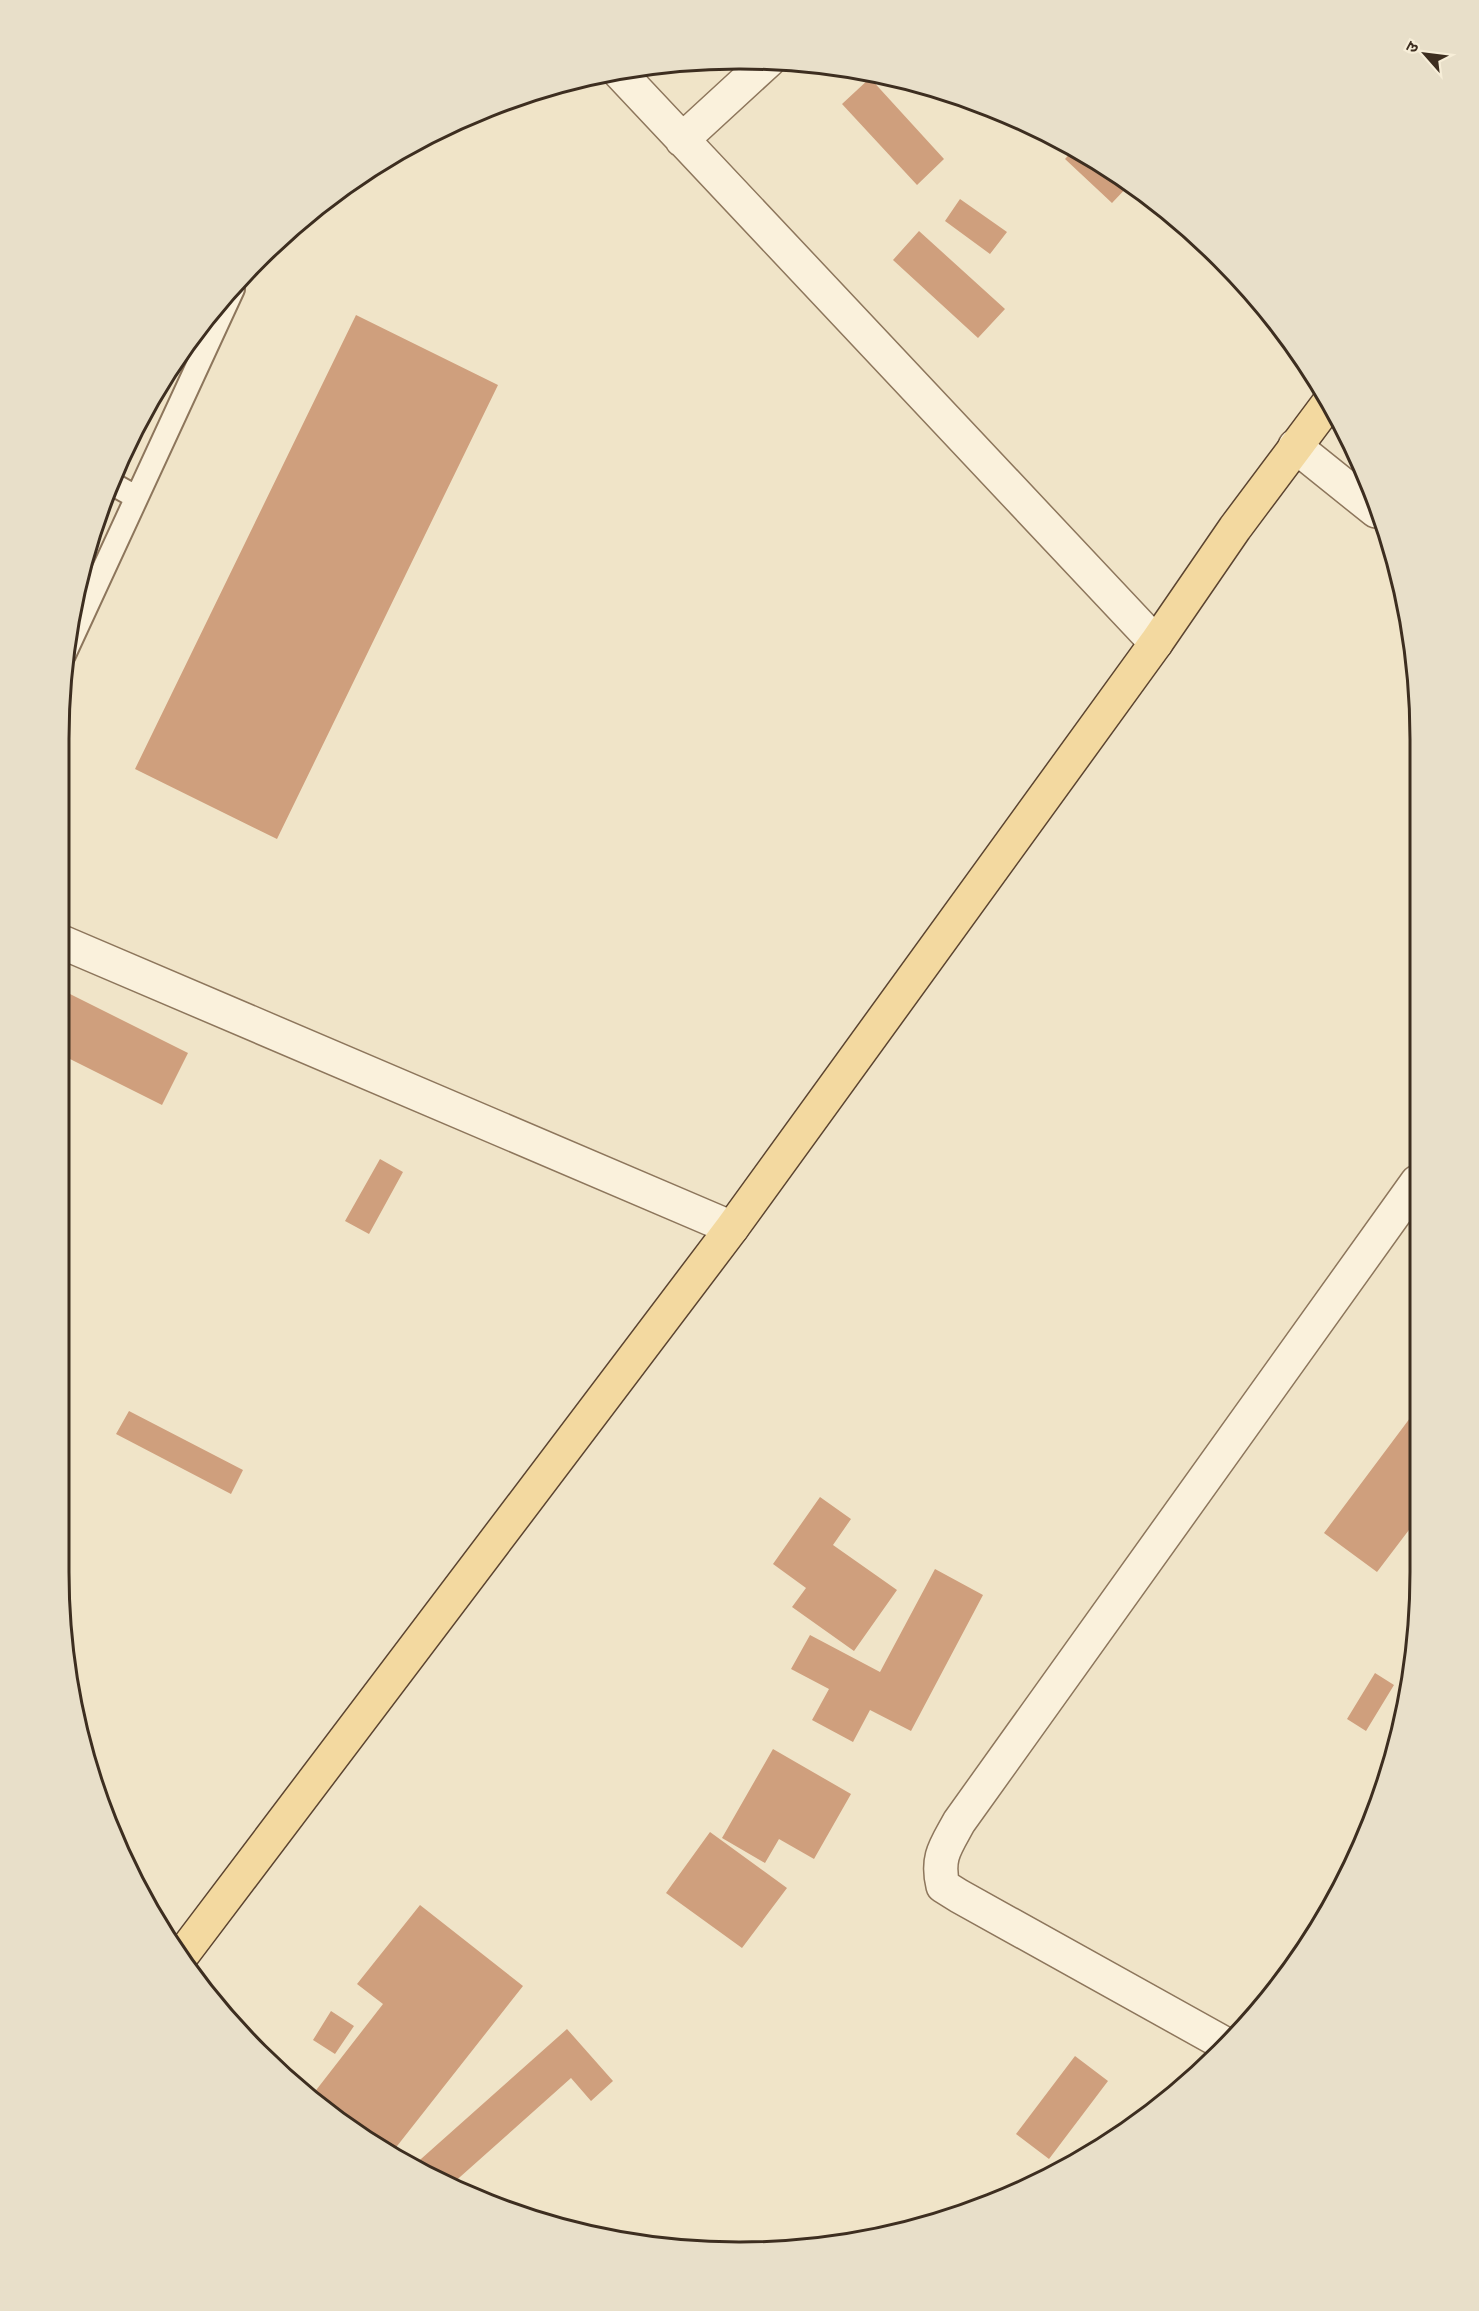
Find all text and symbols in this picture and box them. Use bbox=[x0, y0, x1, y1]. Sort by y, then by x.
north arrow bbox=[1395, 24, 1455, 84]
text: उ bbox=[1400, 37, 1424, 56]

